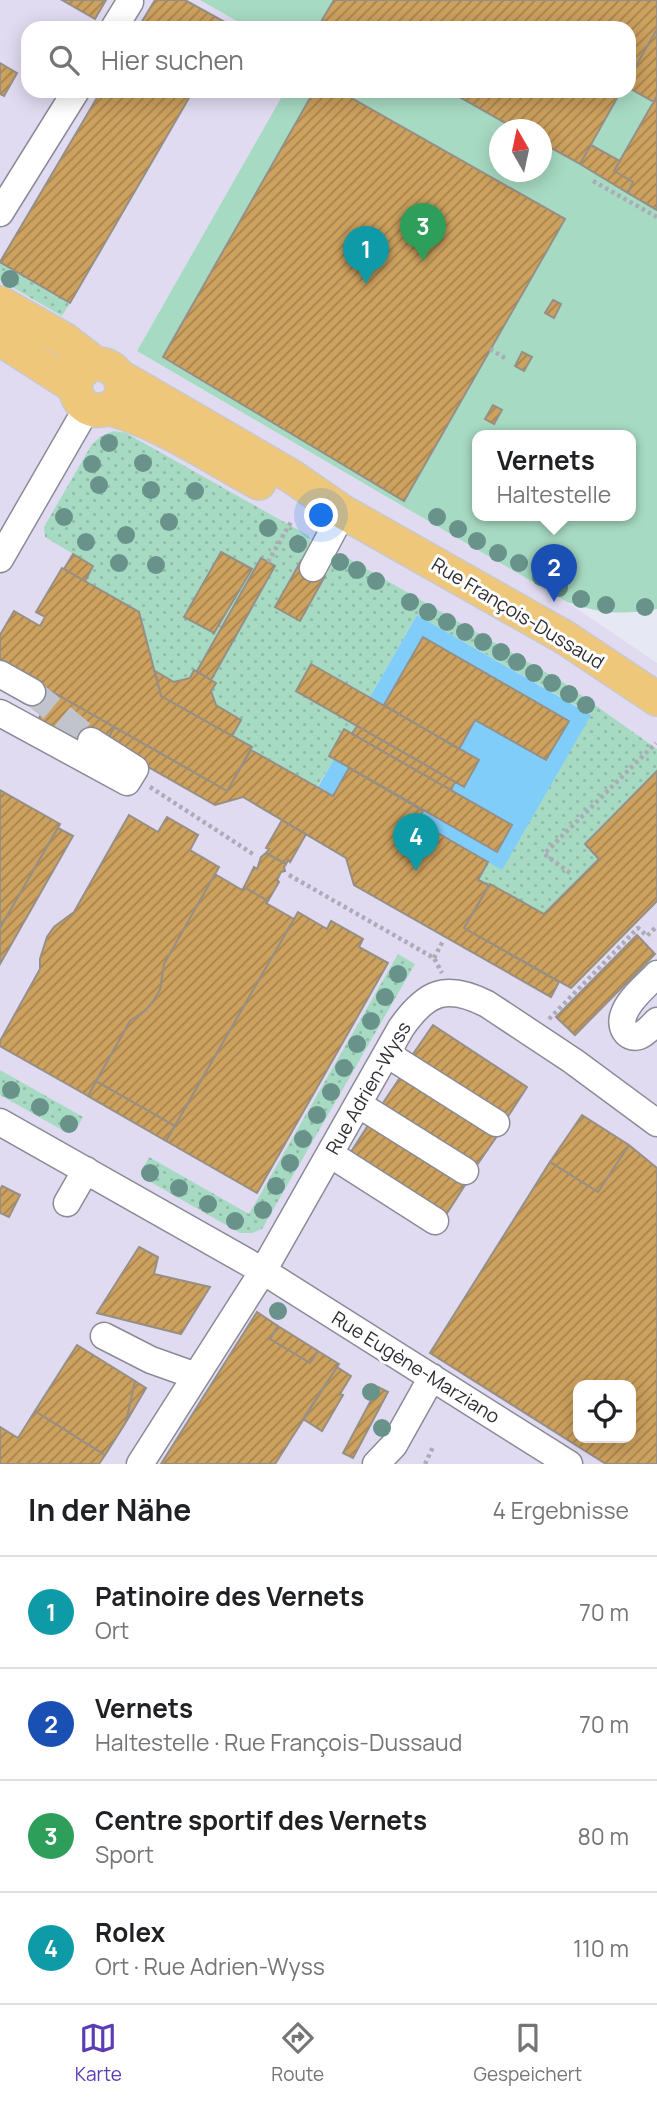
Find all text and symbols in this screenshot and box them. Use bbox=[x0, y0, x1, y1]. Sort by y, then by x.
search box bbox=[21, 21, 636, 98]
icon: search bbox=[45, 41, 83, 79]
text: Hier suchen bbox=[101, 42, 244, 78]
north arrow bbox=[489, 119, 552, 182]
pin: 3 bbox=[400, 203, 446, 261]
pin: 1 bbox=[343, 226, 389, 284]
popup bbox=[472, 430, 636, 521]
text: Vernets bbox=[497, 442, 595, 478]
text: Haltestelle bbox=[497, 478, 611, 510]
your location bbox=[304, 498, 338, 532]
pin: 2 bbox=[531, 544, 577, 602]
street label: Rue François-Dussaud bbox=[427, 551, 609, 675]
pin: 4 bbox=[393, 813, 439, 871]
street label: Rue Adrien-Wyss bbox=[319, 1017, 417, 1159]
street label: Rue Eugène-Marziano bbox=[327, 1305, 505, 1429]
map controls bbox=[573, 1380, 636, 1443]
button: locate bbox=[573, 1380, 636, 1443]
text: In der Nähe bbox=[28, 1489, 191, 1530]
text: 4 Ergebnisse bbox=[493, 1494, 629, 1526]
text: Patinoire des Vernets bbox=[95, 1578, 364, 1614]
text: 1 bbox=[46, 1596, 56, 1628]
text: 70 m bbox=[579, 1596, 629, 1628]
text: Ort bbox=[95, 1614, 129, 1646]
text: Vernets bbox=[95, 1690, 193, 1726]
text: 2 bbox=[44, 1708, 58, 1740]
text: 70 m bbox=[579, 1708, 629, 1740]
text: Haltestelle · Rue François-Dussaud bbox=[95, 1726, 462, 1758]
text: Centre sportif des Vernets bbox=[95, 1802, 427, 1838]
text: 3 bbox=[44, 1820, 58, 1852]
text: 80 m bbox=[578, 1820, 629, 1852]
text: Sport bbox=[95, 1838, 154, 1870]
text: Rolex bbox=[95, 1914, 165, 1950]
text: 4 bbox=[44, 1932, 58, 1964]
text: 110 m bbox=[573, 1932, 629, 1964]
text: Ort · Rue Adrien-Wyss bbox=[95, 1950, 325, 1982]
tab: Karte bbox=[75, 2019, 122, 2087]
tab: Route bbox=[271, 2019, 324, 2087]
tab: Gespeichert bbox=[474, 2019, 582, 2087]

